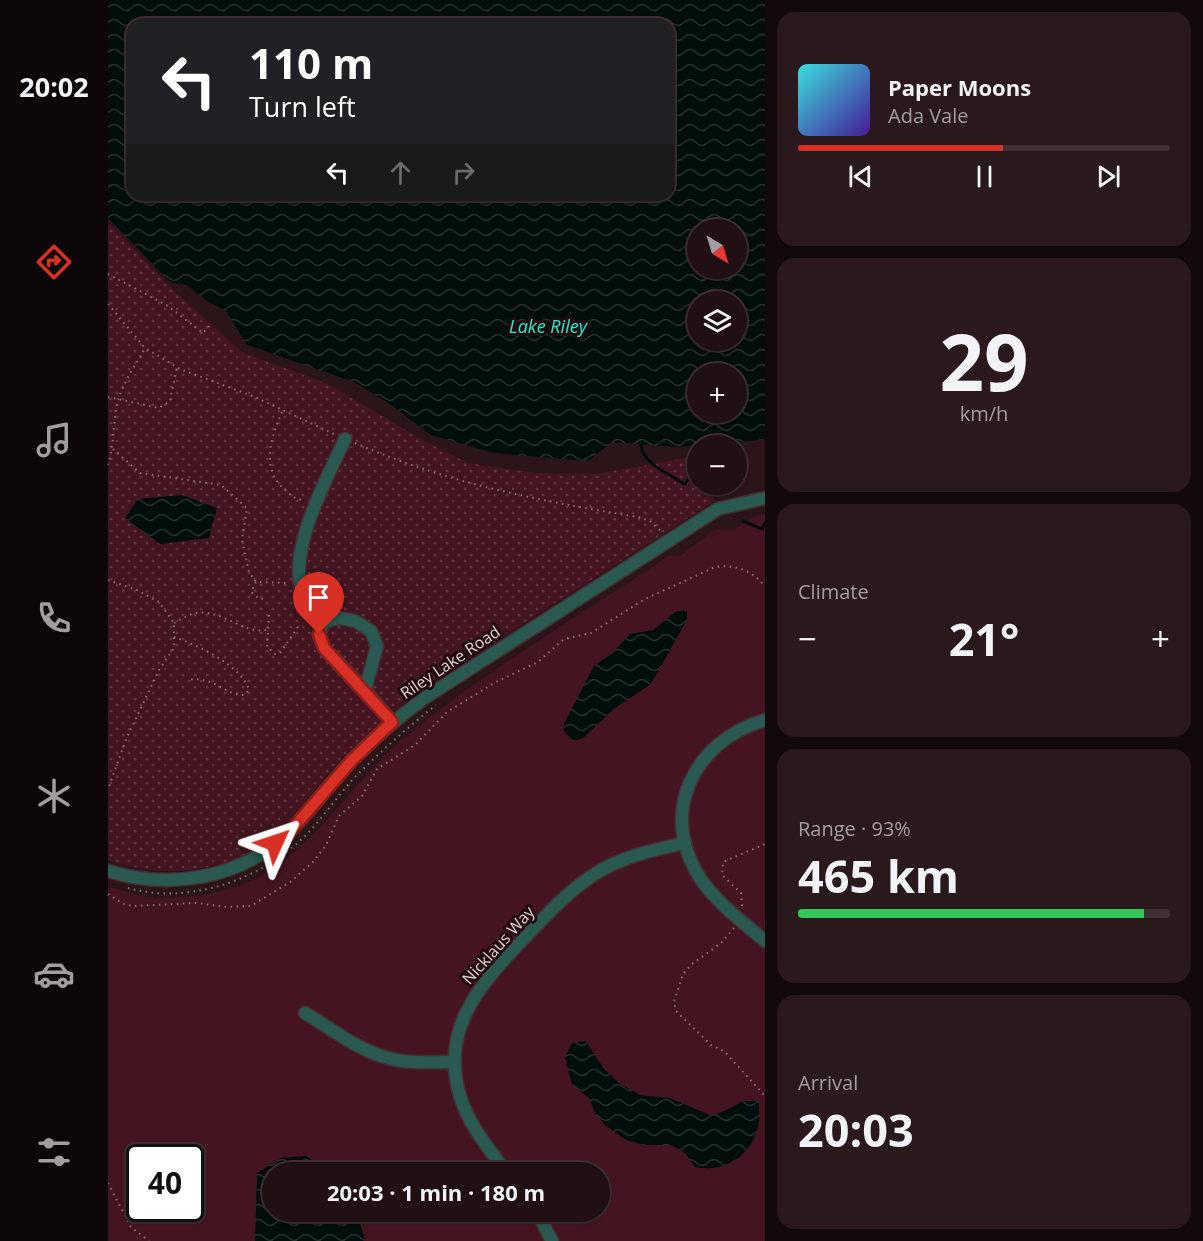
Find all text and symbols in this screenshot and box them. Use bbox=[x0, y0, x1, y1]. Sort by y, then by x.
text: 110 m bbox=[249, 34, 373, 91]
icon: left bbox=[150, 42, 228, 120]
text: 20:02 bbox=[19, 68, 89, 105]
text: Paper Moons bbox=[888, 72, 1031, 102]
text: Turn left bbox=[249, 88, 356, 125]
text: Ada Vale bbox=[888, 102, 969, 129]
icon: left bbox=[321, 156, 354, 189]
icon: ahead bbox=[384, 156, 417, 189]
icon: right bbox=[447, 156, 480, 189]
icon: previous bbox=[844, 160, 877, 193]
icon: pause bbox=[968, 160, 1001, 193]
icon: next bbox=[1092, 160, 1125, 193]
north arrow bbox=[687, 219, 747, 279]
map controls bbox=[687, 219, 747, 495]
icon: directions bbox=[33, 241, 75, 283]
button: layers bbox=[687, 291, 747, 351]
text: 29 bbox=[939, 308, 1029, 414]
water label: Lake Riley bbox=[509, 314, 589, 338]
button: + bbox=[687, 363, 747, 423]
text: km/h bbox=[960, 400, 1008, 427]
icon: music bbox=[33, 419, 75, 461]
button: − bbox=[687, 435, 747, 495]
pin bbox=[293, 572, 344, 634]
text: Climate bbox=[798, 578, 869, 605]
icon: arrive bbox=[302, 581, 335, 614]
icon: phone bbox=[33, 597, 75, 639]
text: 21° bbox=[949, 608, 1019, 669]
text: − bbox=[798, 616, 817, 661]
text: + bbox=[1151, 616, 1170, 661]
street label: Riley Lake Road bbox=[396, 620, 504, 704]
icon: climate bbox=[33, 775, 75, 817]
position arrow bbox=[243, 811, 307, 875]
text: Range · 93% bbox=[798, 815, 911, 842]
text: 465 km bbox=[798, 845, 959, 906]
street label: Nicklaus Way bbox=[457, 900, 540, 989]
icon: car bbox=[33, 953, 75, 995]
text: Arrival bbox=[798, 1069, 858, 1096]
text: 20:03 bbox=[798, 1099, 914, 1160]
icon: filters bbox=[33, 1131, 75, 1173]
speed limit sign: 40 bbox=[126, 1144, 204, 1222]
text: 20:03 · 1 min · 180 m bbox=[327, 1177, 545, 1207]

